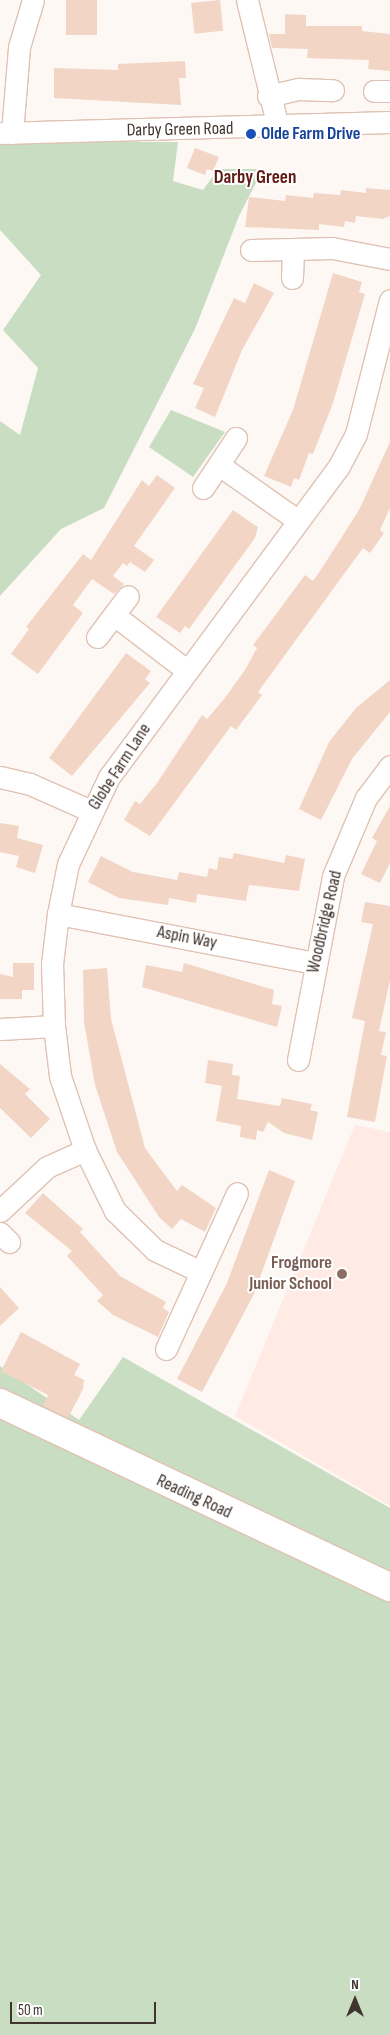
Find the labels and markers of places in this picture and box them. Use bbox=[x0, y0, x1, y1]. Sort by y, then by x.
place label: Olde Farm Drive bbox=[261, 123, 361, 145]
marker: Olde Farm Drive bbox=[245, 128, 257, 140]
place label: Frogmore Junior School bbox=[249, 1253, 332, 1296]
marker: Frogmore Junior School bbox=[336, 1268, 348, 1280]

